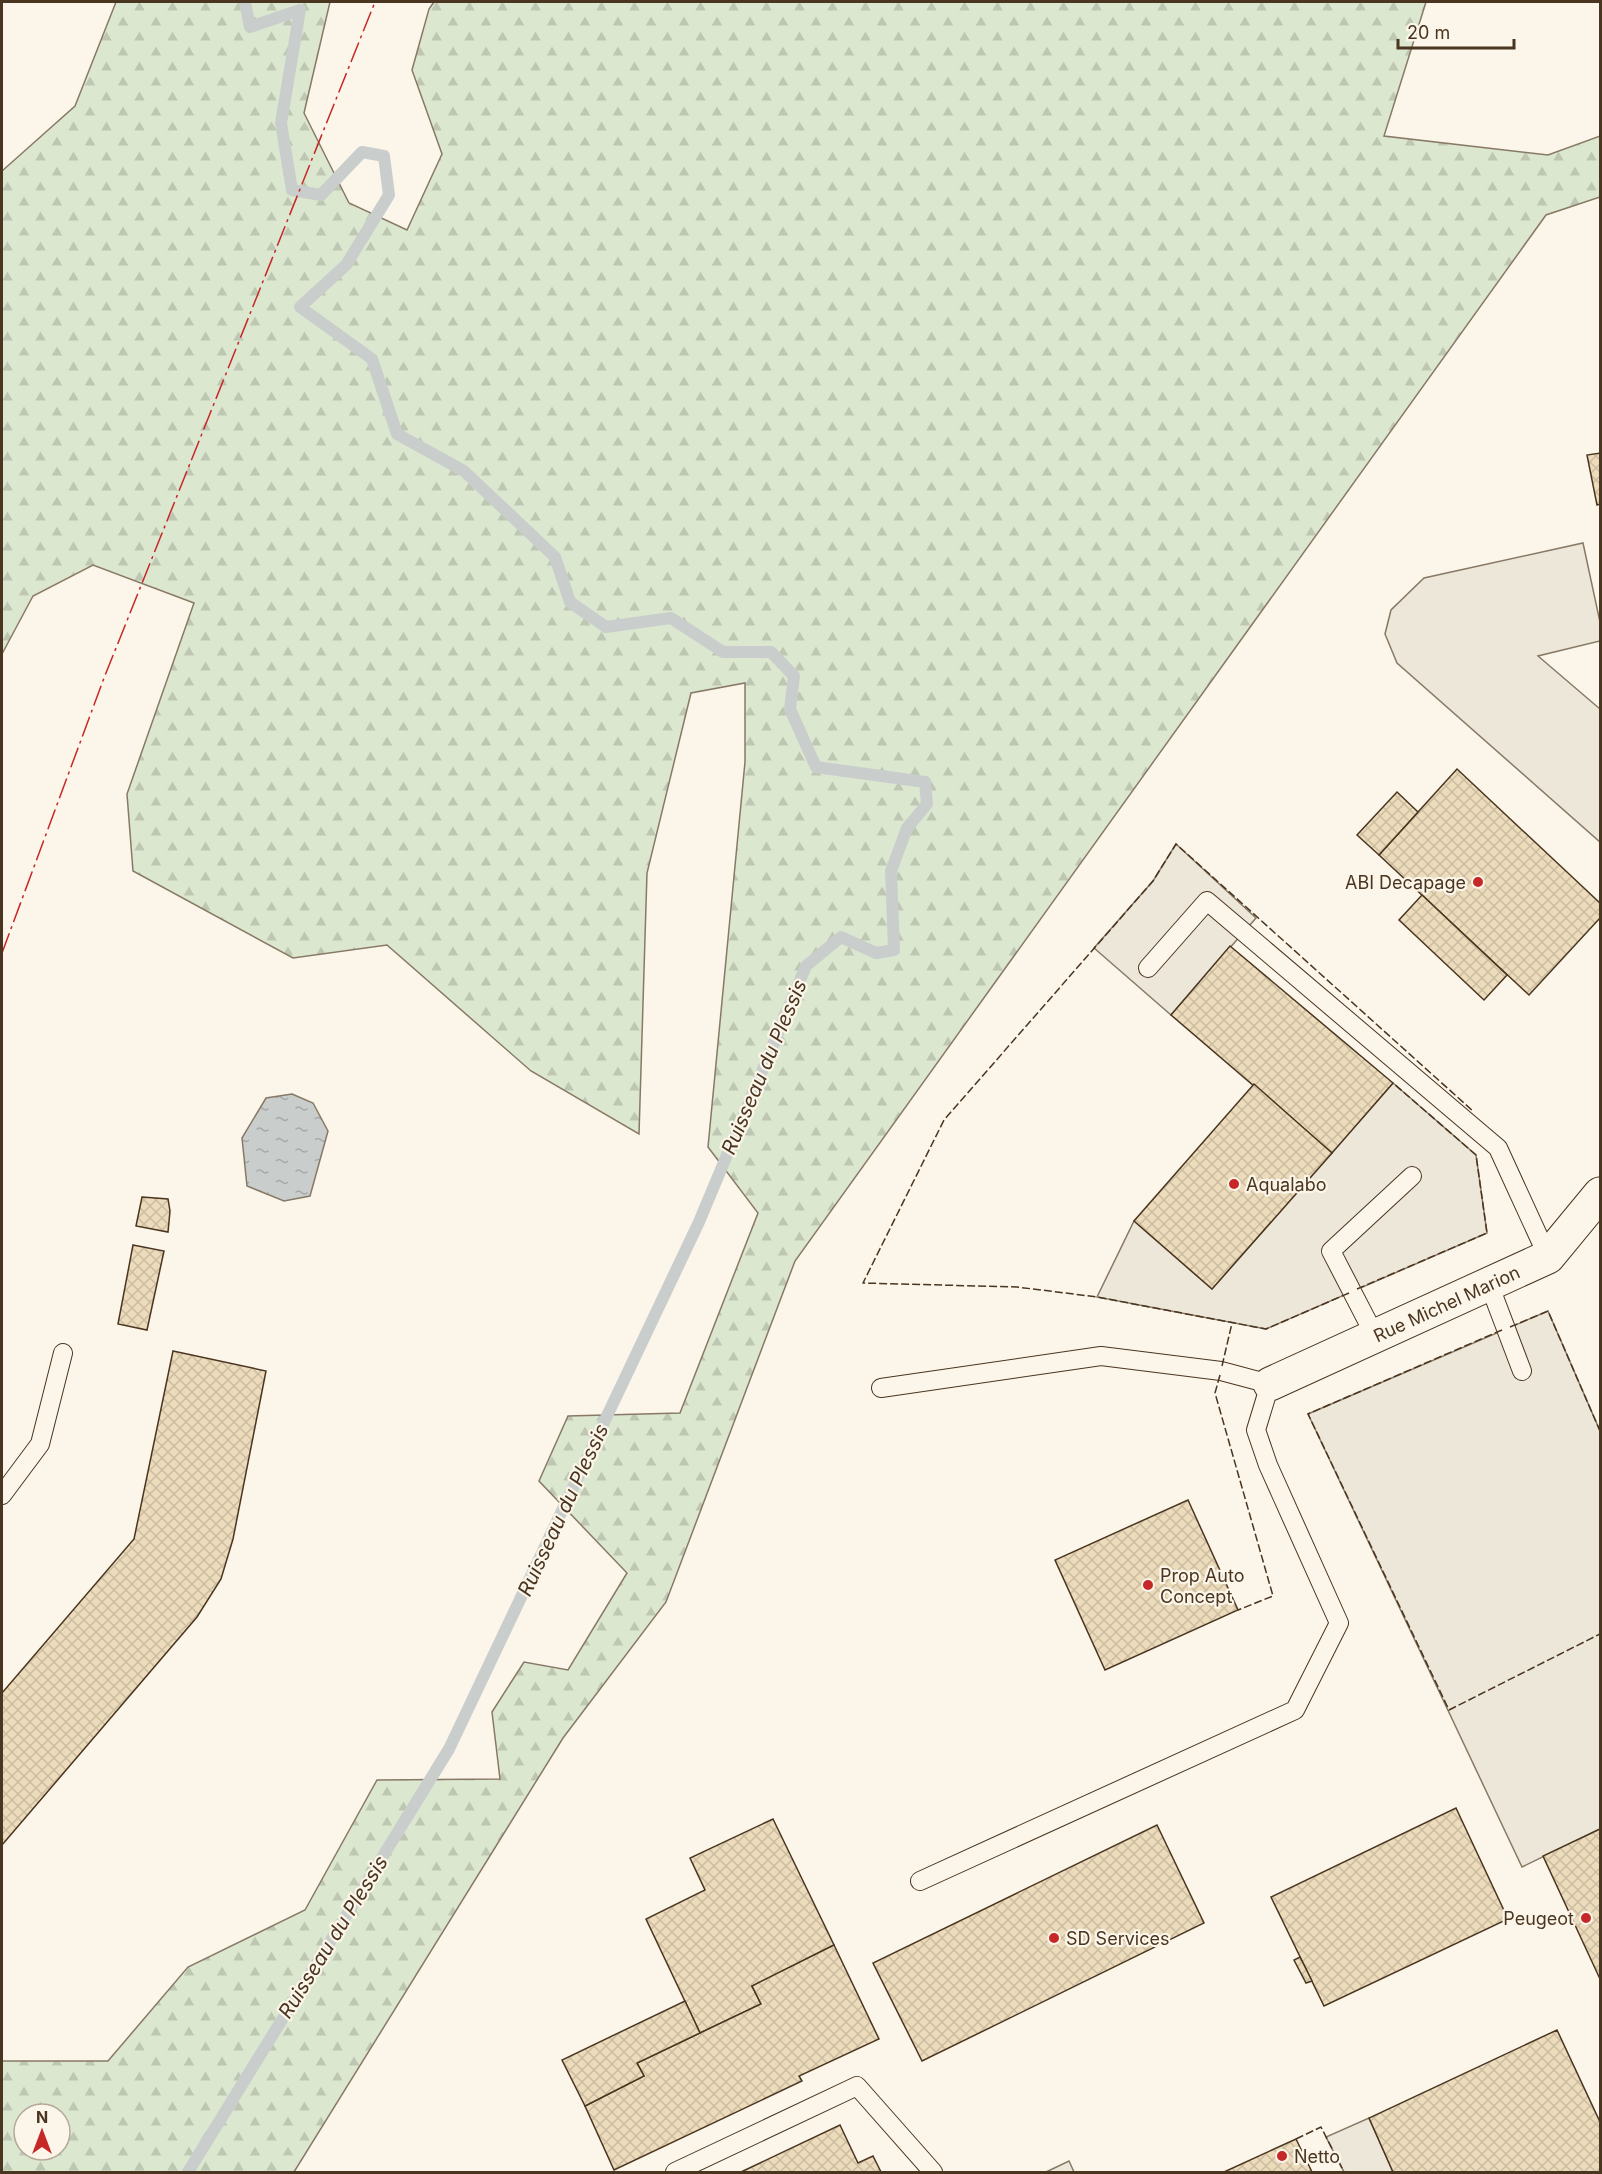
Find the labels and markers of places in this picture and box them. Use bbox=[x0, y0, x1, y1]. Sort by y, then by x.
place label: ABI Decapage bbox=[1345, 872, 1466, 893]
marker: ABI Decapage bbox=[1471, 875, 1485, 889]
place label: Aqualabo bbox=[1246, 1174, 1326, 1195]
marker: Aqualabo bbox=[1227, 1177, 1241, 1191]
place label: Prop Auto Concept bbox=[1160, 1565, 1244, 1607]
marker: Prop Auto Concept bbox=[1141, 1578, 1155, 1592]
place label: Peugeot bbox=[1503, 1908, 1574, 1929]
marker: Peugeot bbox=[1579, 1911, 1593, 1925]
place label: SD Services bbox=[1066, 1928, 1169, 1949]
marker: SD Services bbox=[1047, 1931, 1061, 1945]
place label: Netto bbox=[1294, 2146, 1340, 2167]
marker: Netto bbox=[1275, 2149, 1289, 2163]

